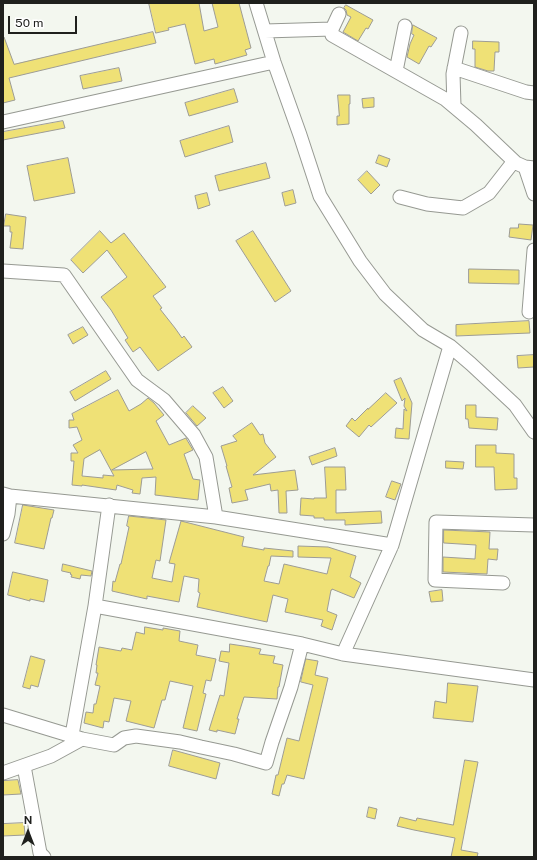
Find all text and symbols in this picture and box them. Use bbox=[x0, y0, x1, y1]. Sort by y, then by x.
scale bar bbox=[10, 8, 79, 34]
text: 50 m bbox=[15, 16, 43, 30]
north arrow bbox=[8, 812, 48, 852]
text: N bbox=[24, 814, 32, 826]

